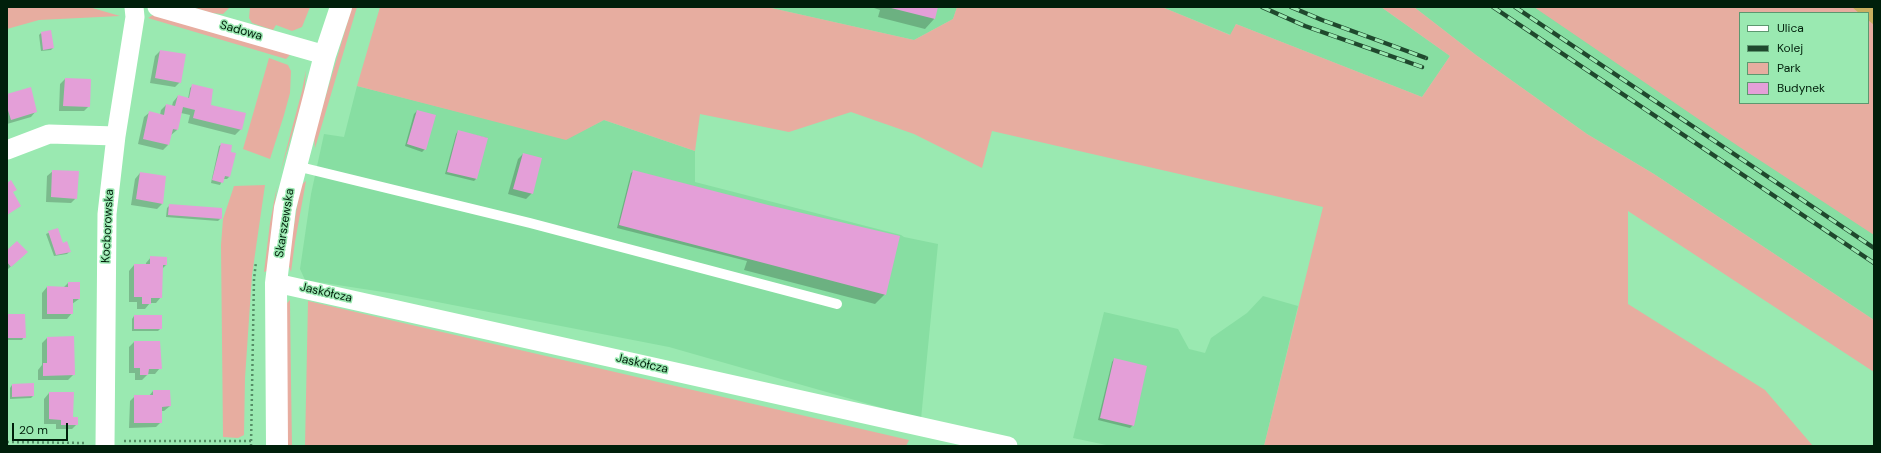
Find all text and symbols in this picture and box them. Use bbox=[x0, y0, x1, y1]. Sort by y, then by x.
legend bbox=[1739, 12, 1869, 104]
street label: Sadowa bbox=[218, 18, 264, 44]
text: Ulica bbox=[1777, 20, 1804, 36]
text: Kolej bbox=[1777, 40, 1803, 56]
text: Park bbox=[1777, 60, 1801, 76]
text: Budynek bbox=[1777, 80, 1825, 96]
street label: Skarszewska bbox=[272, 187, 298, 259]
street label: Kocborowska bbox=[99, 189, 117, 263]
street label: Jaskółcza bbox=[298, 280, 354, 306]
street label: Jaskółcza bbox=[614, 351, 670, 377]
scale bar bbox=[14, 415, 70, 441]
text: 20 m bbox=[19, 422, 48, 438]

